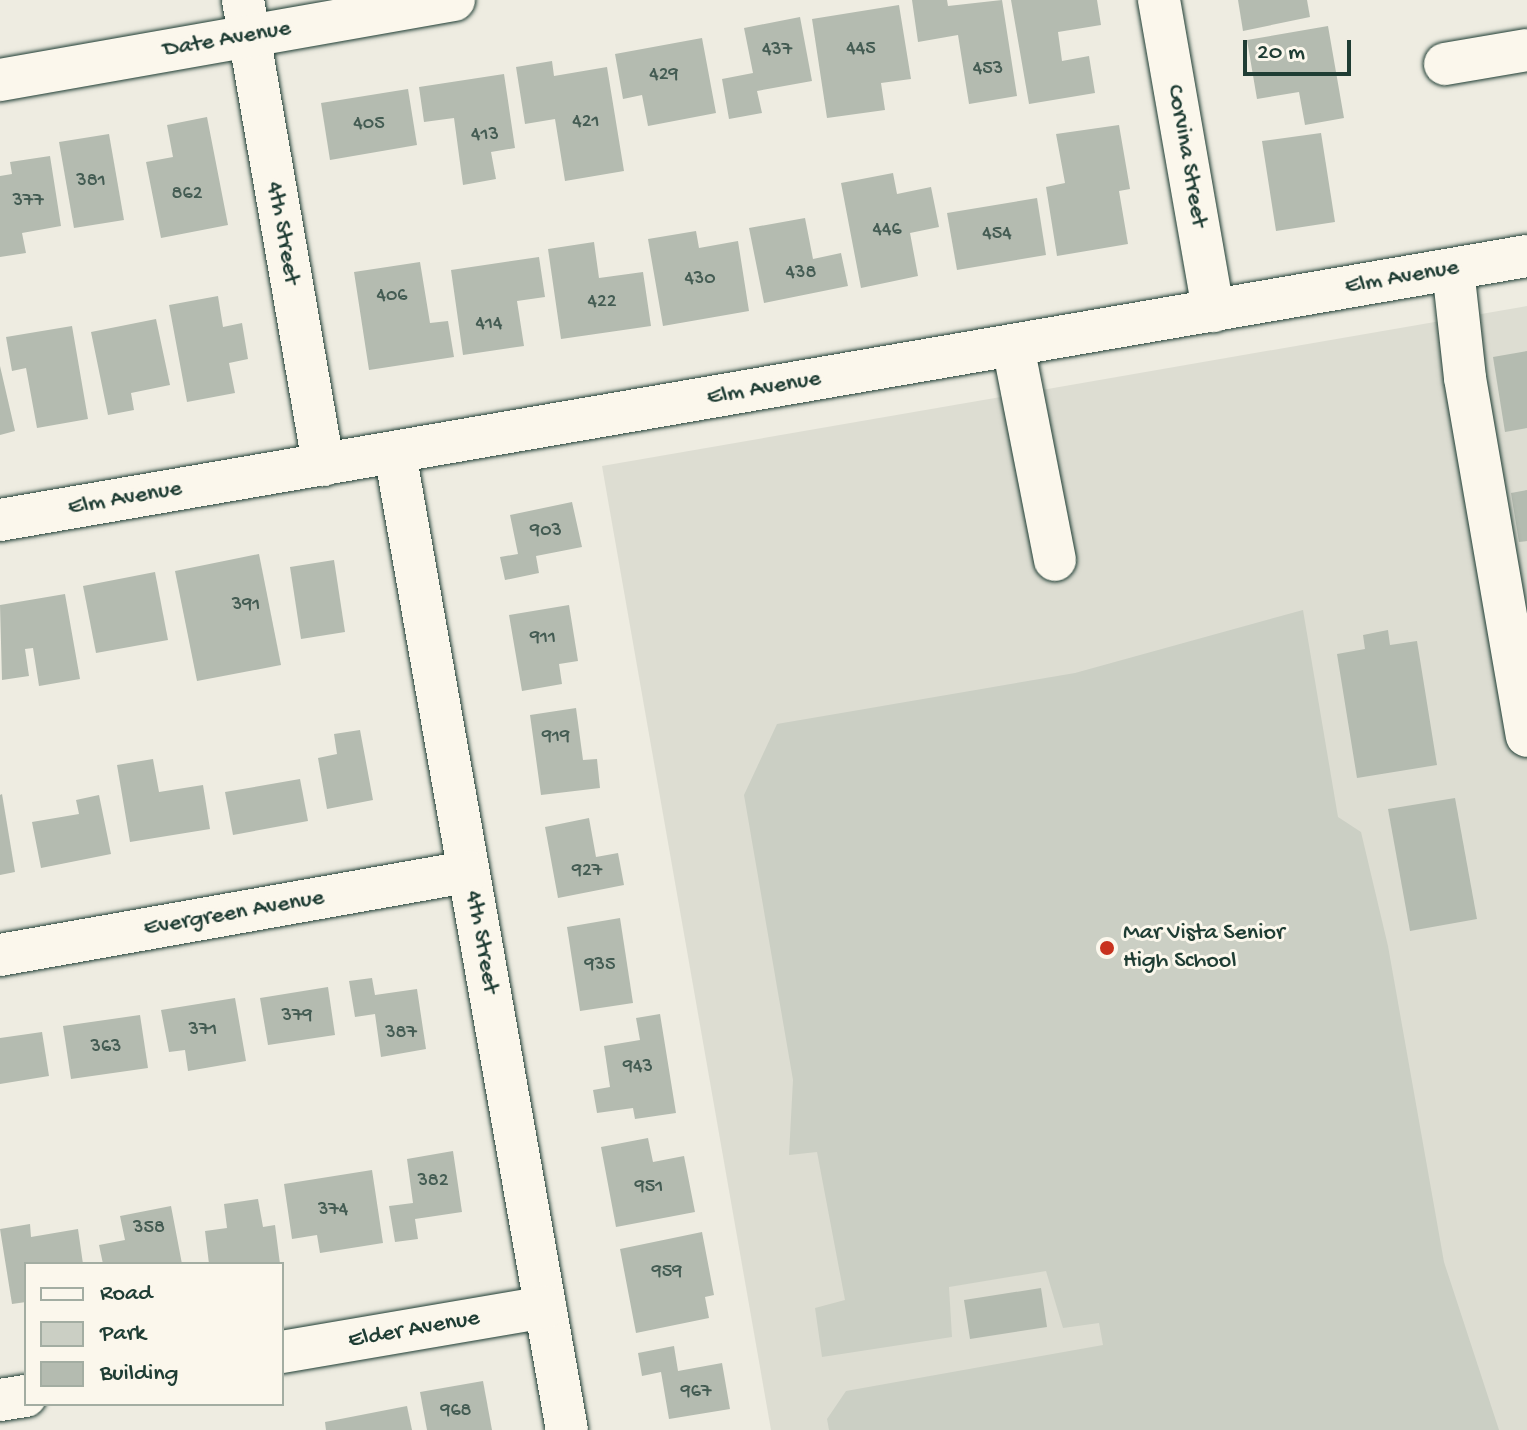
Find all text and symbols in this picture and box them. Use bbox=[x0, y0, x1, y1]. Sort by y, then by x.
street label: Date Avenue bbox=[161, 15, 293, 65]
scale bar bbox=[1247, 24, 1355, 74]
house number: 445 bbox=[846, 37, 876, 61]
house number: 437 bbox=[762, 38, 792, 62]
text: 20 m bbox=[1257, 39, 1305, 68]
house number: 453 bbox=[973, 57, 1003, 81]
house number: 429 bbox=[649, 63, 679, 87]
street label: Corvina Street bbox=[1159, 83, 1213, 229]
house number: 421 bbox=[572, 110, 600, 134]
house number: 405 bbox=[353, 112, 385, 136]
house number: 413 bbox=[471, 123, 499, 147]
house number: 381 bbox=[76, 169, 106, 193]
street label: 4th Street bbox=[259, 179, 305, 287]
house number: 862 bbox=[172, 182, 202, 206]
house number: 377 bbox=[12, 189, 44, 213]
house number: 446 bbox=[872, 218, 902, 242]
house number: 454 bbox=[982, 222, 1012, 246]
street label: Elm Avenue bbox=[1343, 254, 1461, 302]
house number: 438 bbox=[786, 261, 816, 285]
house number: 430 bbox=[684, 267, 716, 291]
house number: 406 bbox=[377, 284, 407, 308]
house number: 422 bbox=[587, 290, 617, 314]
house number: 414 bbox=[475, 312, 503, 336]
street label: Elm Avenue bbox=[705, 365, 823, 413]
street label: Elm Avenue bbox=[66, 475, 184, 523]
house number: 903 bbox=[530, 519, 562, 543]
house number: 391 bbox=[232, 593, 260, 617]
house number: 911 bbox=[530, 626, 556, 650]
house number: 919 bbox=[542, 725, 570, 749]
house number: 927 bbox=[572, 859, 602, 883]
street label: Evergreen Avenue bbox=[142, 884, 326, 944]
street label: 4th Street bbox=[458, 888, 504, 996]
place label: Mar Vista Senior High School bbox=[1123, 920, 1284, 976]
marker: Mar Vista Senior High School bbox=[1098, 939, 1116, 957]
house number: 935 bbox=[585, 953, 615, 977]
house number: 379 bbox=[282, 1004, 312, 1028]
house number: 371 bbox=[189, 1018, 217, 1042]
house number: 387 bbox=[385, 1021, 417, 1045]
house number: 363 bbox=[91, 1035, 121, 1059]
house number: 943 bbox=[623, 1055, 653, 1079]
house number: 382 bbox=[417, 1169, 449, 1193]
house number: 951 bbox=[635, 1175, 663, 1199]
house number: 374 bbox=[318, 1198, 348, 1222]
house number: 358 bbox=[133, 1216, 165, 1240]
house number: 959 bbox=[652, 1260, 682, 1284]
legend bbox=[24, 1262, 284, 1406]
text: Road bbox=[100, 1280, 152, 1309]
street label: Elder Avenue bbox=[346, 1304, 482, 1356]
text: Park bbox=[100, 1320, 146, 1349]
text: Building bbox=[100, 1360, 178, 1389]
house number: 967 bbox=[681, 1380, 711, 1404]
house number: 968 bbox=[440, 1399, 472, 1423]

